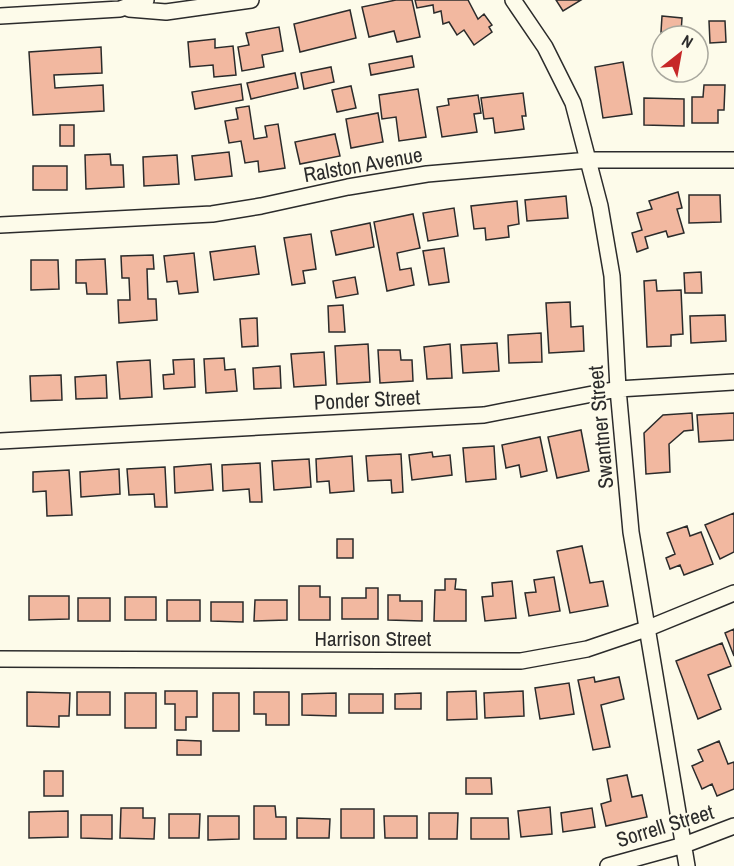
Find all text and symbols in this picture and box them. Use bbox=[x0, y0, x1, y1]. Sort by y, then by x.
north arrow bbox=[650, 24, 710, 84]
text: N bbox=[678, 29, 697, 53]
street label: Ralston Avenue bbox=[301, 140, 425, 189]
street label: Swantner Street bbox=[581, 364, 620, 490]
street label: Ponder Street bbox=[313, 382, 421, 417]
street label: Harrison Street bbox=[315, 624, 432, 653]
street label: Sorrell Street bbox=[613, 797, 717, 854]

